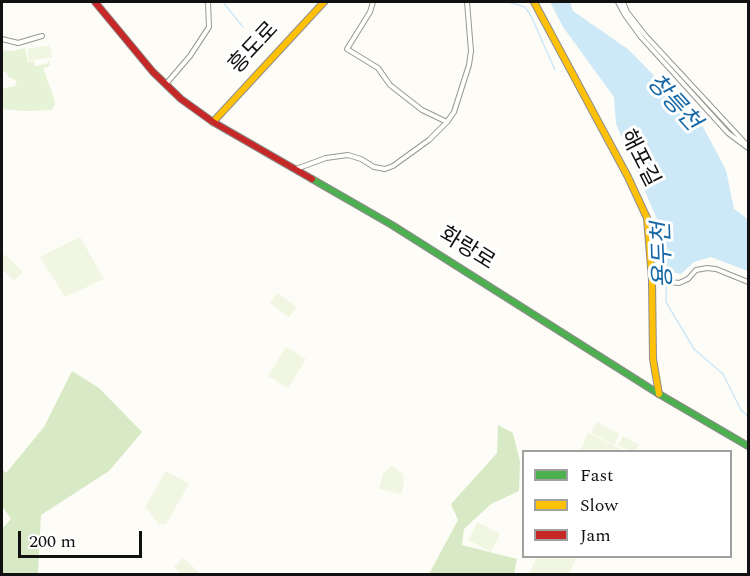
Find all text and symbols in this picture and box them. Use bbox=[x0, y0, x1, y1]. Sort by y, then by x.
street label: 흥도로 bbox=[225, 18, 285, 80]
water label: 창릉천 bbox=[639, 70, 705, 138]
street label: 해포길 bbox=[612, 126, 664, 192]
water label: 용두천 bbox=[649, 221, 681, 289]
street label: 화랑로 bbox=[433, 223, 499, 277]
legend bbox=[522, 450, 732, 558]
text: Fast bbox=[580, 462, 613, 489]
text: Slow bbox=[580, 492, 618, 519]
scale bar bbox=[21, 519, 146, 557]
text: Jam bbox=[580, 522, 611, 549]
text: 200 m bbox=[29, 528, 76, 555]

